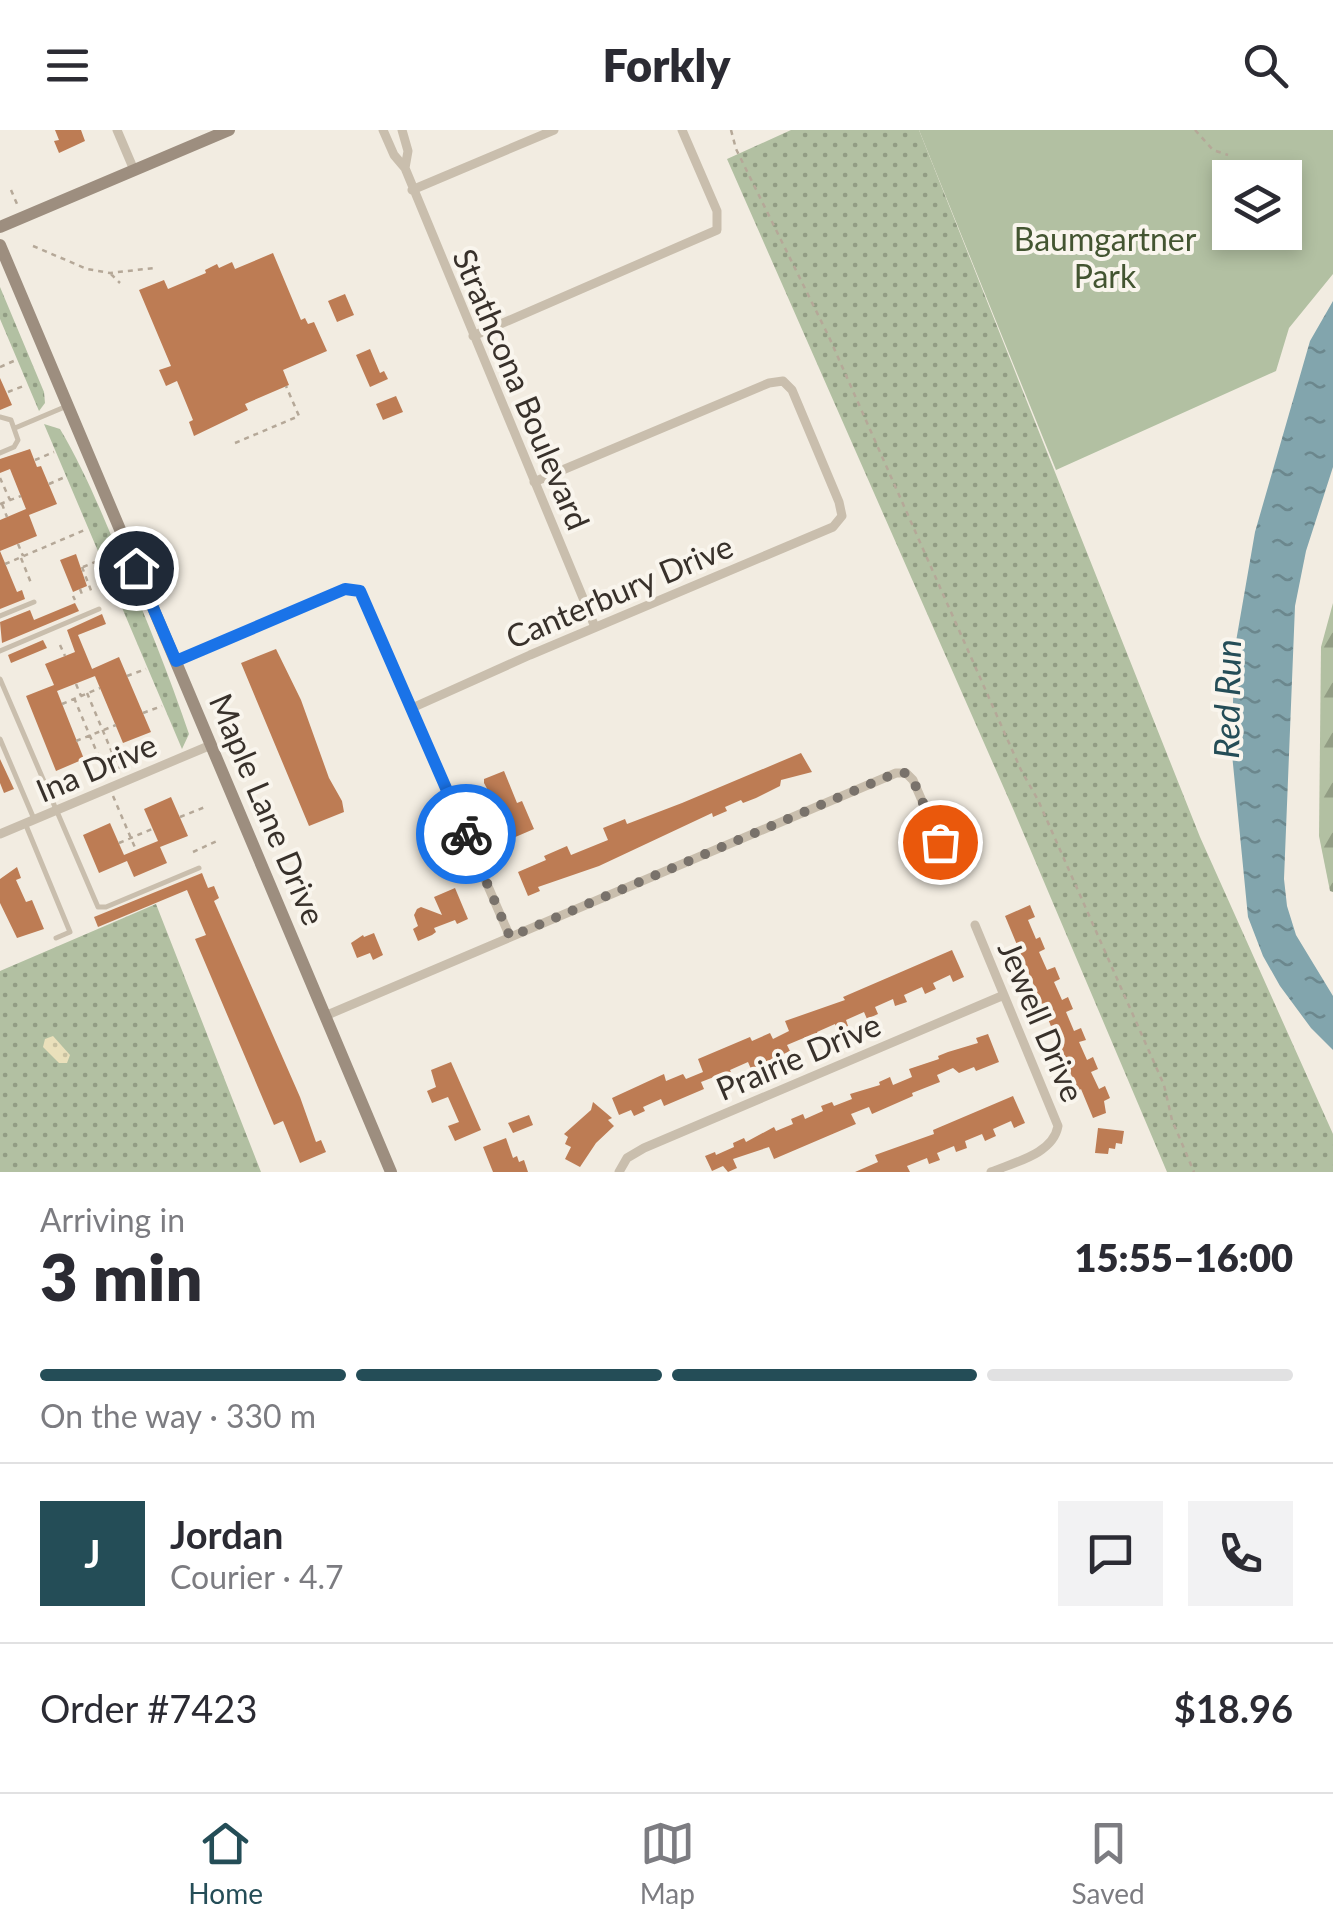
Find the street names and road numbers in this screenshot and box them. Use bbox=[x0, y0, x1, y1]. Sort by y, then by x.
street label: Strathcona Boulevard bbox=[445, 243, 599, 535]
street label: Canterbury Drive bbox=[500, 526, 738, 656]
street label: Maple Lane Drive bbox=[202, 688, 334, 930]
street label: Ina Drive bbox=[30, 724, 162, 810]
street label: Jewell Drive bbox=[991, 935, 1093, 1107]
street label: Prairie Drive bbox=[710, 1004, 886, 1108]

